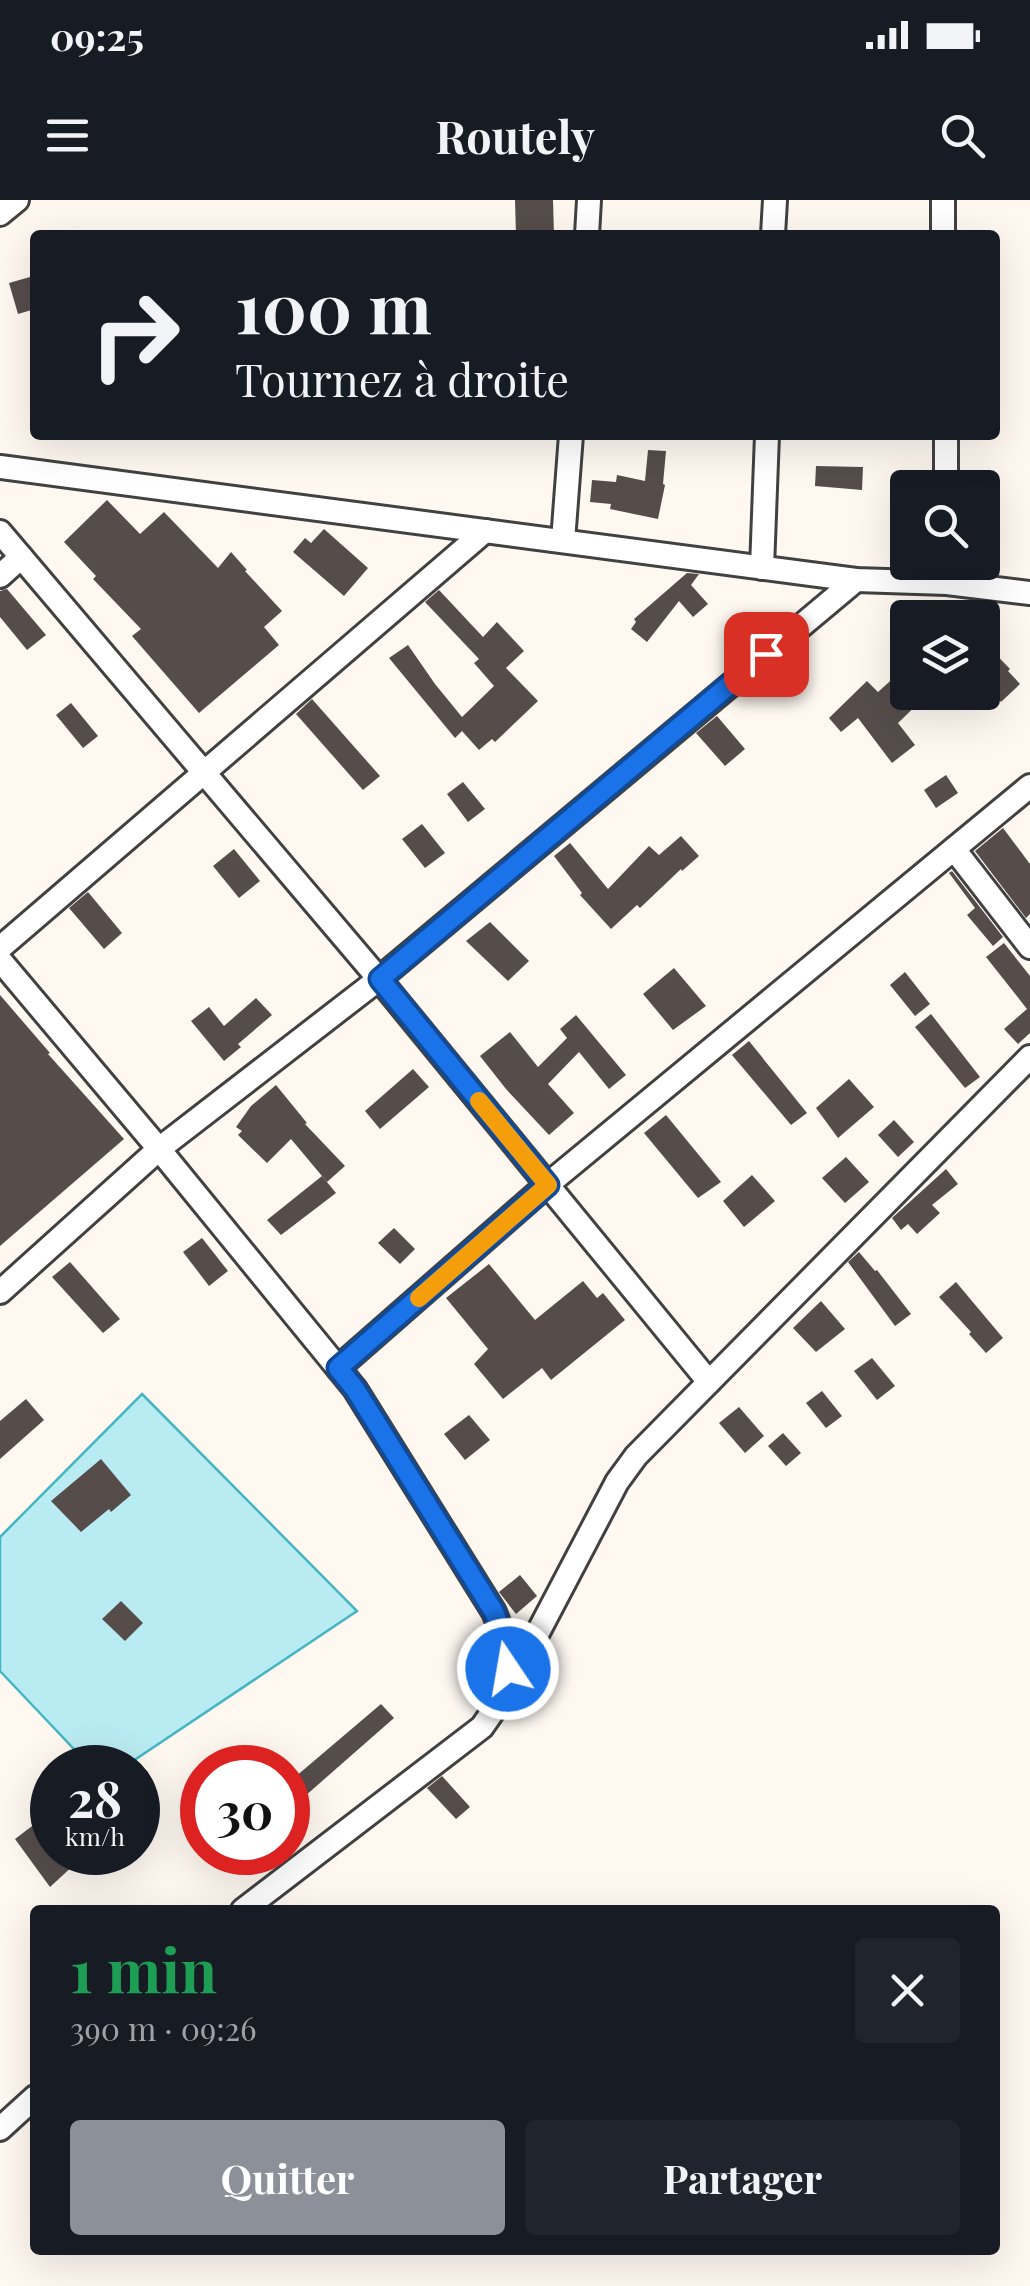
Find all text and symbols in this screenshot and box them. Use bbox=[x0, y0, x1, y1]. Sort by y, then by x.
text: 09:25 bbox=[50, 10, 144, 61]
text: Routely bbox=[435, 105, 595, 165]
icon: menu bbox=[40, 108, 95, 163]
icon: search bbox=[935, 108, 990, 163]
text: 100 m bbox=[235, 258, 432, 352]
icon: right bbox=[70, 270, 200, 400]
text: Tournez à droite bbox=[235, 348, 569, 408]
map controls bbox=[890, 470, 1000, 710]
button: search bbox=[890, 470, 1000, 580]
button: layers bbox=[890, 600, 1000, 710]
pin bbox=[724, 612, 809, 697]
icon: arrive bbox=[739, 627, 794, 682]
position arrow bbox=[456, 1617, 560, 1721]
speed limit sign: 30 bbox=[180, 1745, 310, 1875]
text: 28 bbox=[68, 1764, 122, 1831]
text: km/h bbox=[65, 1819, 125, 1852]
text: 1 min bbox=[70, 1928, 217, 2008]
button: close bbox=[855, 1938, 960, 2043]
text: 390 m · 09:26 bbox=[70, 2006, 257, 2049]
button: Quitter bbox=[70, 2120, 505, 2235]
button: Partager bbox=[525, 2120, 960, 2235]

